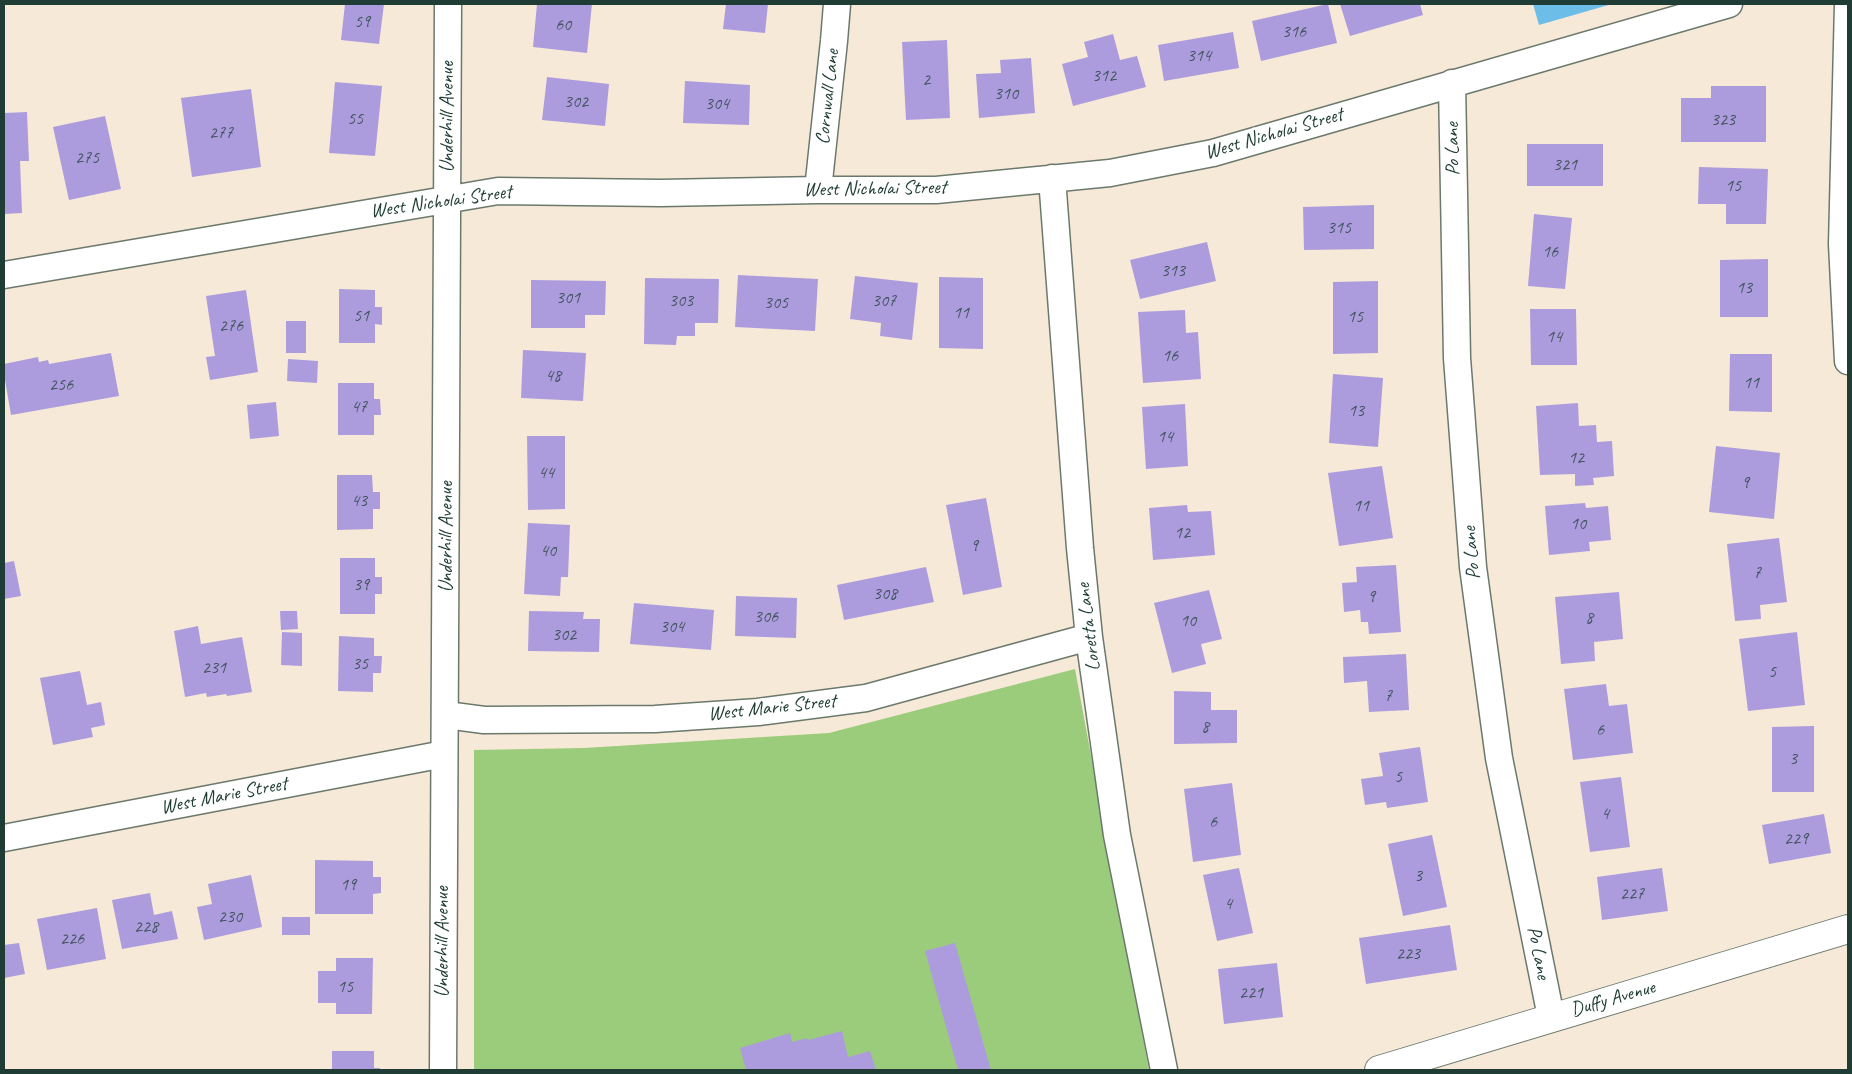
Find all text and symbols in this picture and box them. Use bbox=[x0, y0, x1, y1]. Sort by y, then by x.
house number: 59 bbox=[354, 11, 370, 33]
house number: 60 bbox=[555, 14, 571, 36]
house number: 316 bbox=[1282, 21, 1306, 43]
house number: 314 bbox=[1187, 45, 1211, 67]
street label: Cornwall Lane bbox=[811, 48, 845, 146]
street label: Underhill Avenue bbox=[436, 62, 460, 172]
house number: 312 bbox=[1092, 65, 1116, 87]
house number: 2 bbox=[922, 69, 930, 91]
house number: 310 bbox=[994, 83, 1018, 105]
house number: 302 bbox=[564, 91, 588, 113]
house number: 304 bbox=[705, 93, 729, 115]
street label: West Nicholai Street bbox=[1202, 103, 1346, 165]
house number: 55 bbox=[347, 108, 363, 130]
house number: 323 bbox=[1711, 109, 1735, 131]
house number: 277 bbox=[209, 122, 233, 144]
street label: Po Lane bbox=[1441, 122, 1465, 176]
house number: 275 bbox=[75, 147, 99, 169]
house number: 321 bbox=[1553, 154, 1577, 176]
house number: 15 bbox=[1725, 175, 1741, 197]
street label: West Nicholai Street bbox=[804, 176, 946, 202]
street label: West Nicholai Street bbox=[369, 180, 513, 224]
house number: 315 bbox=[1327, 217, 1351, 239]
house number: 16 bbox=[1542, 241, 1558, 263]
house number: 313 bbox=[1161, 260, 1185, 282]
house number: 13 bbox=[1736, 277, 1752, 299]
house number: 301 bbox=[556, 287, 580, 309]
house number: 303 bbox=[669, 290, 693, 312]
house number: 307 bbox=[872, 290, 896, 312]
house number: 305 bbox=[764, 292, 788, 314]
house number: 11 bbox=[953, 302, 969, 324]
house number: 51 bbox=[353, 305, 369, 327]
house number: 15 bbox=[1347, 306, 1363, 328]
house number: 276 bbox=[219, 315, 243, 337]
house number: 14 bbox=[1546, 326, 1562, 348]
house number: 16 bbox=[1162, 345, 1178, 367]
house number: 48 bbox=[545, 365, 561, 387]
house number: 11 bbox=[1743, 372, 1759, 394]
house number: 256 bbox=[49, 374, 73, 396]
house number: 47 bbox=[351, 396, 367, 418]
house number: 13 bbox=[1348, 400, 1364, 422]
house number: 14 bbox=[1157, 426, 1173, 448]
house number: 12 bbox=[1568, 447, 1584, 469]
house number: 44 bbox=[538, 462, 554, 484]
house number: 9 bbox=[1741, 472, 1749, 494]
street label: Underhill Avenue bbox=[435, 482, 459, 592]
house number: 43 bbox=[351, 490, 367, 512]
house number: 11 bbox=[1353, 495, 1369, 517]
house number: 10 bbox=[1570, 513, 1586, 535]
house number: 12 bbox=[1174, 522, 1190, 544]
street label: Po Lane bbox=[1458, 525, 1486, 581]
house number: 9 bbox=[970, 535, 978, 557]
house number: 40 bbox=[540, 540, 556, 562]
house number: 7 bbox=[1753, 562, 1761, 584]
house number: 39 bbox=[353, 574, 369, 596]
street label: Loretta Lane bbox=[1072, 582, 1106, 672]
house number: 308 bbox=[873, 583, 897, 605]
house number: 9 bbox=[1367, 586, 1375, 608]
house number: 306 bbox=[754, 606, 778, 628]
house number: 8 bbox=[1585, 607, 1593, 629]
house number: 10 bbox=[1180, 610, 1196, 632]
house number: 304 bbox=[660, 616, 684, 638]
house number: 302 bbox=[552, 624, 576, 646]
house number: 35 bbox=[352, 653, 368, 675]
house number: 231 bbox=[202, 657, 226, 679]
house number: 5 bbox=[1768, 661, 1776, 683]
house number: 7 bbox=[1384, 685, 1392, 707]
street label: West Marie Street bbox=[707, 689, 837, 727]
house number: 8 bbox=[1201, 716, 1209, 738]
house number: 6 bbox=[1596, 719, 1604, 741]
house number: 3 bbox=[1789, 748, 1797, 770]
house number: 5 bbox=[1394, 766, 1402, 788]
street label: West Marie Street bbox=[159, 772, 289, 820]
house number: 4 bbox=[1601, 803, 1609, 825]
house number: 6 bbox=[1209, 811, 1217, 833]
house number: 229 bbox=[1784, 828, 1808, 850]
house number: 3 bbox=[1414, 865, 1422, 887]
house number: 19 bbox=[340, 874, 356, 896]
house number: 227 bbox=[1620, 883, 1644, 905]
street label: Underhill Avenue bbox=[431, 887, 455, 997]
house number: 4 bbox=[1224, 893, 1232, 915]
house number: 230 bbox=[218, 906, 242, 928]
house number: 228 bbox=[134, 916, 158, 938]
street label: Po Lane bbox=[1521, 925, 1555, 981]
house number: 226 bbox=[60, 928, 84, 950]
house number: 223 bbox=[1396, 943, 1420, 965]
house number: 15 bbox=[337, 976, 353, 998]
street label: Duffy Avenue bbox=[1568, 976, 1658, 1022]
house number: 221 bbox=[1239, 982, 1263, 1004]

